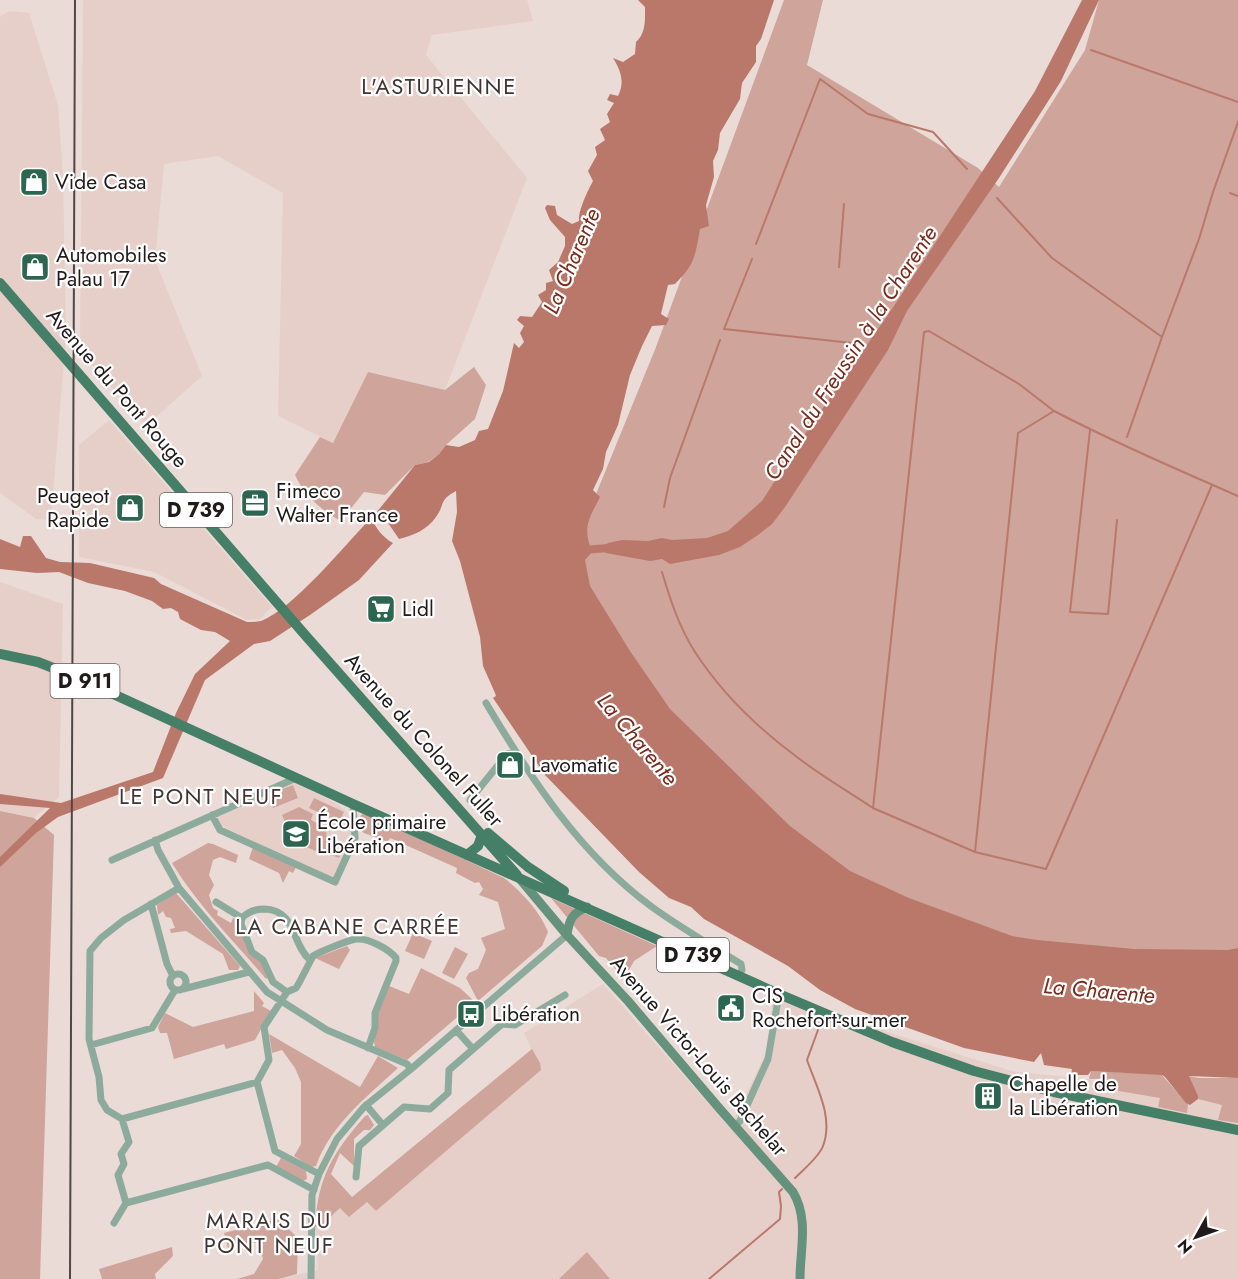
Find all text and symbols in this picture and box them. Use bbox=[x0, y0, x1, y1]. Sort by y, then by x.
district label: L'ASTURIENNE bbox=[361, 70, 517, 102]
shop icon: Vide Casa bbox=[18, 166, 50, 198]
place label: Vide Casa bbox=[55, 167, 146, 197]
water label: La Charente bbox=[534, 203, 608, 319]
water label: Canal du Freussin à la Charente bbox=[756, 220, 944, 486]
place label: Automobiles Palau 17 bbox=[56, 240, 166, 294]
shop icon: Automobiles Palau 17 bbox=[19, 251, 51, 283]
street label: Avenue du Pont Rouge bbox=[39, 302, 195, 474]
place label: Fimeco Walter France bbox=[276, 476, 398, 530]
place label: Peugeot Rapide bbox=[37, 481, 109, 535]
office icon: Fimeco Walter France bbox=[239, 487, 271, 519]
shop icon: Peugeot Rapide bbox=[114, 492, 146, 524]
road number: D 739 bbox=[160, 493, 232, 527]
supermarket icon: Lidl bbox=[365, 593, 397, 625]
place label: Lidl bbox=[402, 594, 434, 624]
street label: Avenue du Colonel Fuller bbox=[338, 646, 511, 834]
road number: D 911 bbox=[50, 664, 119, 698]
water label: La Charente bbox=[590, 686, 686, 792]
shop icon: Lavomatic bbox=[494, 749, 526, 781]
place label: Lavomatic bbox=[531, 750, 618, 780]
district label: LE PONT NEUF bbox=[119, 780, 283, 812]
place label: École primaire Libération bbox=[317, 807, 446, 861]
school or university icon: École primaire Libération bbox=[280, 818, 312, 850]
district label: LA CABANE CARRÉE bbox=[235, 910, 461, 942]
road number: D 739 bbox=[657, 938, 729, 972]
street label: Avenue Victor-Louis Bachelar bbox=[603, 949, 795, 1163]
water label: La Charente bbox=[1042, 969, 1156, 1011]
place label: CIS Rochefort-sur-mer bbox=[752, 981, 908, 1035]
public building icon: CIS Rochefort-sur-mer bbox=[715, 992, 747, 1024]
bus stop icon: Libération bbox=[455, 998, 487, 1030]
place label: Libération bbox=[492, 999, 580, 1029]
place label: Chapelle de la Libération bbox=[1009, 1069, 1118, 1123]
building icon: Chapelle de la Libération bbox=[972, 1080, 1004, 1112]
district label: MARAIS DU PONT NEUF bbox=[204, 1204, 334, 1261]
north arrow bbox=[1166, 1207, 1226, 1267]
text: N bbox=[1172, 1234, 1198, 1259]

